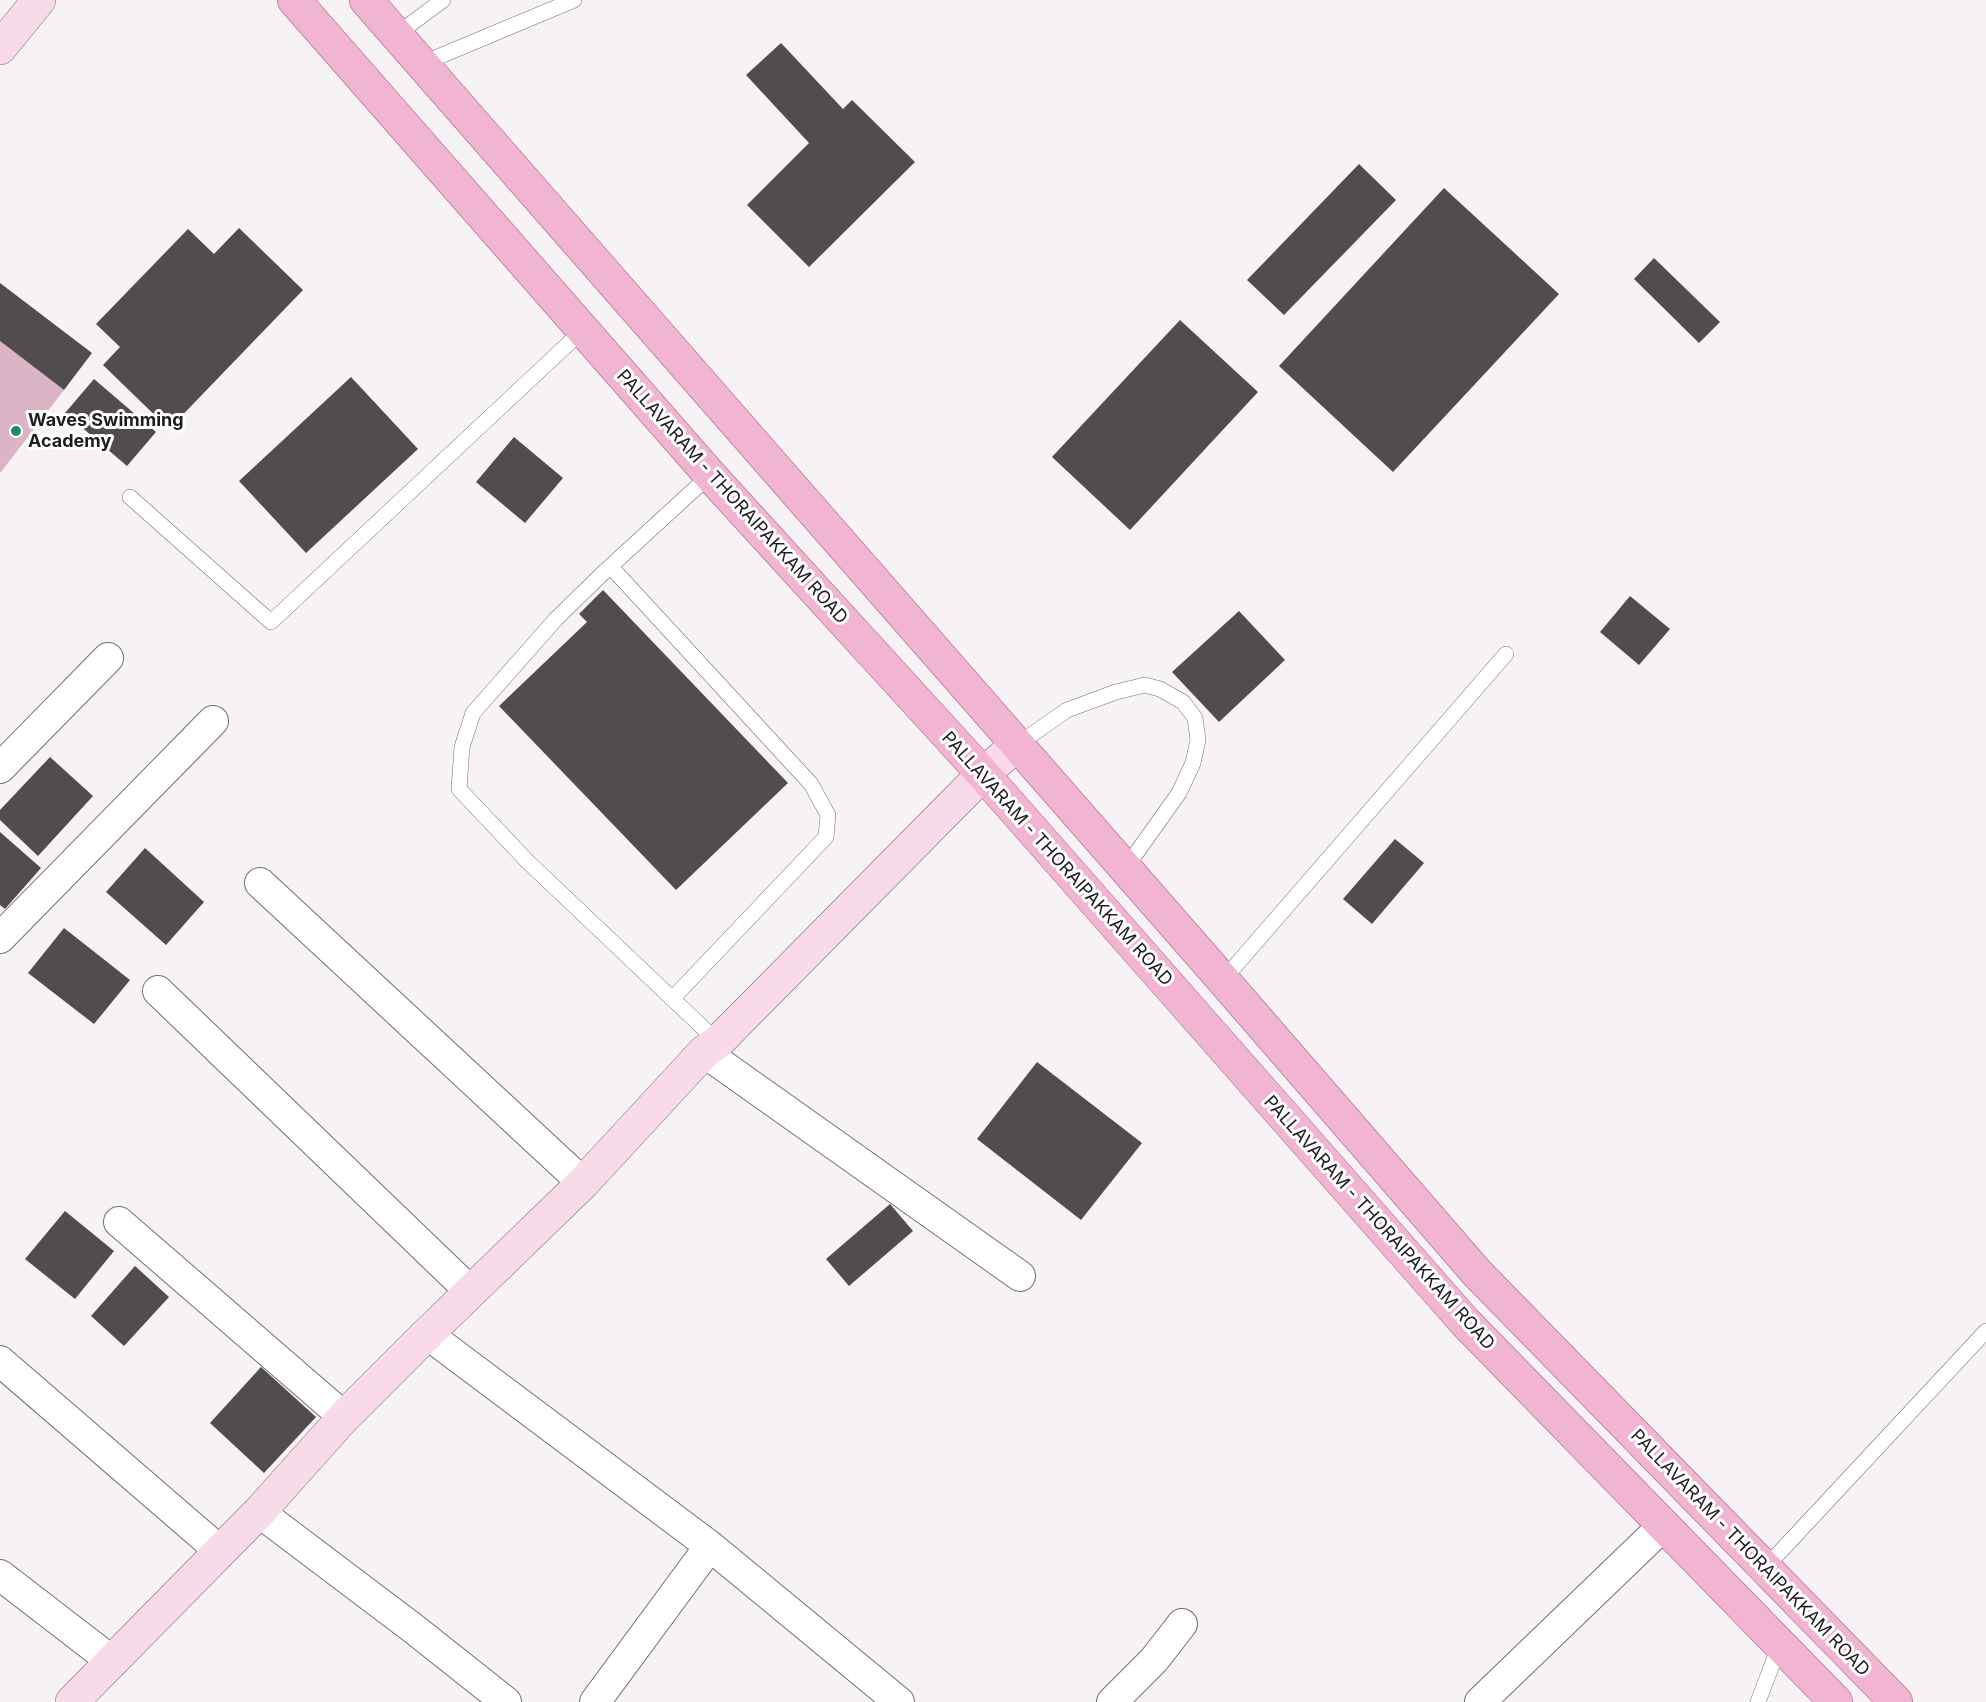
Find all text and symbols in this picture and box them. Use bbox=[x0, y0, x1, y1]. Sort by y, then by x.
street label: PALLAVARAM - THORAIPAKKAM ROAD bbox=[612, 365, 852, 629]
place label: Waves Swimming Academy bbox=[28, 410, 184, 452]
marker: Waves Swimming Academy bbox=[9, 424, 23, 438]
street label: PALLAVARAM - THORAIPAKKAM ROAD bbox=[937, 727, 1177, 991]
street label: PALLAVARAM - THORAIPAKKAM ROAD bbox=[1259, 1091, 1499, 1355]
street label: PALLAVARAM - THORAIPAKKAM ROAD bbox=[1626, 1425, 1874, 1681]

